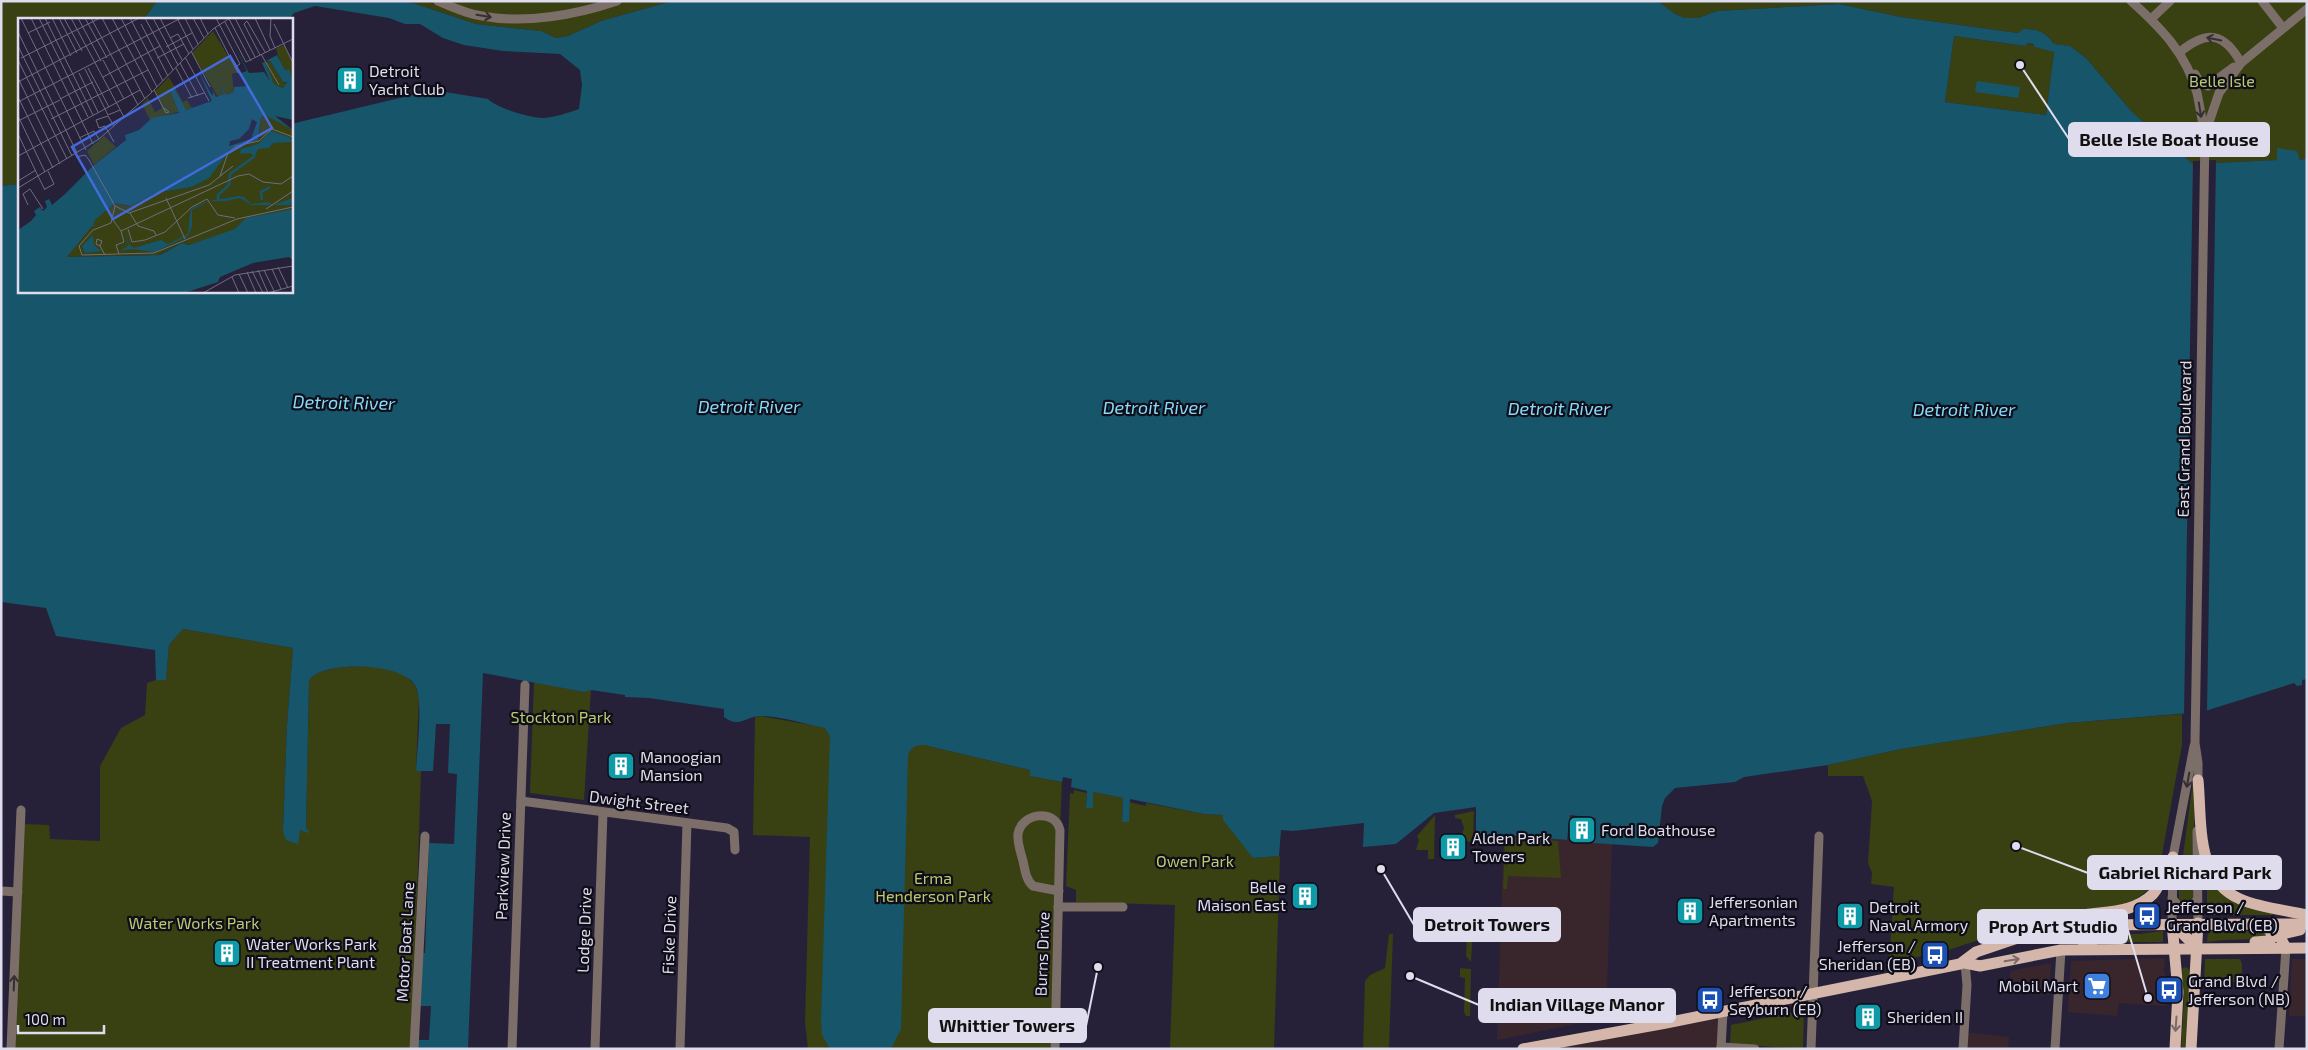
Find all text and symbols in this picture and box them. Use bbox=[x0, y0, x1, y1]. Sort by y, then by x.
one-way arrow bbox=[476, 12, 492, 22]
inset map bbox=[18, 18, 292, 292]
one-way arrow bbox=[2206, 33, 2222, 43]
place label: Detroit Yacht Club bbox=[369, 61, 445, 98]
building icon: Detroit Yacht Club bbox=[335, 65, 365, 95]
park label: Belle Isle bbox=[2189, 71, 2255, 90]
one-way arrow bbox=[2195, 101, 2205, 117]
callout: Belle Isle Boat House bbox=[2069, 123, 2269, 156]
text: Belle Isle Boat House bbox=[2079, 128, 2259, 150]
street label: East Grand Boulevard bbox=[2173, 360, 2194, 518]
water label: Detroit River bbox=[292, 390, 396, 414]
water label: Detroit River bbox=[698, 395, 801, 417]
water label: Detroit River bbox=[1103, 396, 1206, 418]
water label: Detroit River bbox=[1508, 397, 1611, 419]
water label: Detroit River bbox=[1913, 398, 2016, 420]
park label: Stockton Park bbox=[511, 707, 611, 726]
place label: Manoogian Mansion bbox=[640, 747, 721, 784]
building icon: Manoogian Mansion bbox=[606, 751, 636, 781]
one-way arrow bbox=[2182, 772, 2192, 788]
street label: Dwight Street bbox=[588, 786, 690, 817]
street label: Parkview Drive bbox=[491, 812, 514, 920]
building icon: Ford Boathouse bbox=[1567, 815, 1597, 845]
place label: Ford Boathouse bbox=[1601, 820, 1716, 839]
place label: Alden Park Towers bbox=[1472, 828, 1550, 865]
building icon: Alden Park Towers bbox=[1438, 832, 1468, 862]
park label: Owen Park bbox=[1156, 851, 1234, 870]
callout: Gabriel Richard Park bbox=[2088, 856, 2281, 889]
text: Gabriel Richard Park bbox=[2099, 861, 2271, 883]
park label: Erma Henderson Park bbox=[875, 868, 991, 905]
place label: Belle Maison East bbox=[1197, 877, 1286, 914]
street label: Motor Boat Lane bbox=[392, 881, 417, 1003]
building icon: Belle Maison East bbox=[1290, 881, 1320, 911]
street label: Lodge Drive bbox=[573, 887, 594, 973]
place label: Jeffersonian Apartments bbox=[1709, 892, 1798, 929]
street label: Fiske Drive bbox=[658, 895, 679, 975]
building icon: Jeffersonian Apartments bbox=[1675, 896, 1705, 926]
place label: Detroit Naval Armory bbox=[1869, 897, 1969, 934]
place label: Jefferson / Grand Blvd (EB) bbox=[2166, 897, 2278, 934]
building icon: Detroit Naval Armory bbox=[1835, 901, 1865, 931]
bus stop icon: Jefferson / Grand Blvd (EB) bbox=[2132, 901, 2162, 931]
callout: Detroit Towers bbox=[1414, 908, 1560, 941]
callout: Prop Art Studio bbox=[1978, 910, 2127, 943]
street label: Burns Drive bbox=[1031, 911, 1052, 997]
park label: Water Works Park bbox=[129, 913, 259, 932]
text: Detroit Towers bbox=[1424, 913, 1550, 935]
text: Prop Art Studio bbox=[1988, 915, 2118, 937]
place label: Water Works Park II Treatment Plant bbox=[246, 934, 377, 971]
place label: Jefferson / Sheridan (EB) bbox=[1819, 936, 1916, 973]
building icon: Water Works Park II Treatment Plant bbox=[212, 938, 242, 968]
bus stop icon: Jefferson / Sheridan (EB) bbox=[1920, 940, 1950, 970]
one-way arrow bbox=[2004, 955, 2020, 965]
supermarket icon: Mobil Mart bbox=[2082, 971, 2112, 1001]
place label: Grand Blvd / Jefferson (NB) bbox=[2188, 971, 2290, 1008]
one-way arrow bbox=[9, 975, 18, 991]
bus stop icon: Grand Blvd / Jefferson (NB) bbox=[2154, 975, 2184, 1005]
place label: Mobil Mart bbox=[1999, 976, 2078, 995]
place label: Jefferson / Seyburn (EB) bbox=[1729, 981, 1822, 1018]
bus stop icon: Jefferson / Seyburn (EB) bbox=[1695, 985, 1725, 1015]
callout: Indian Village Manor bbox=[1479, 989, 1675, 1022]
text: Indian Village Manor bbox=[1489, 993, 1665, 1015]
scale bar bbox=[18, 1002, 104, 1034]
building icon: Sheriden II bbox=[1853, 1002, 1883, 1032]
place label: Sheriden II bbox=[1887, 1007, 1963, 1026]
callout: Whittier Towers bbox=[929, 1009, 1086, 1042]
text: 100 m bbox=[25, 1010, 66, 1028]
text: Whittier Towers bbox=[939, 1014, 1075, 1036]
one-way arrow bbox=[2172, 1016, 2181, 1032]

